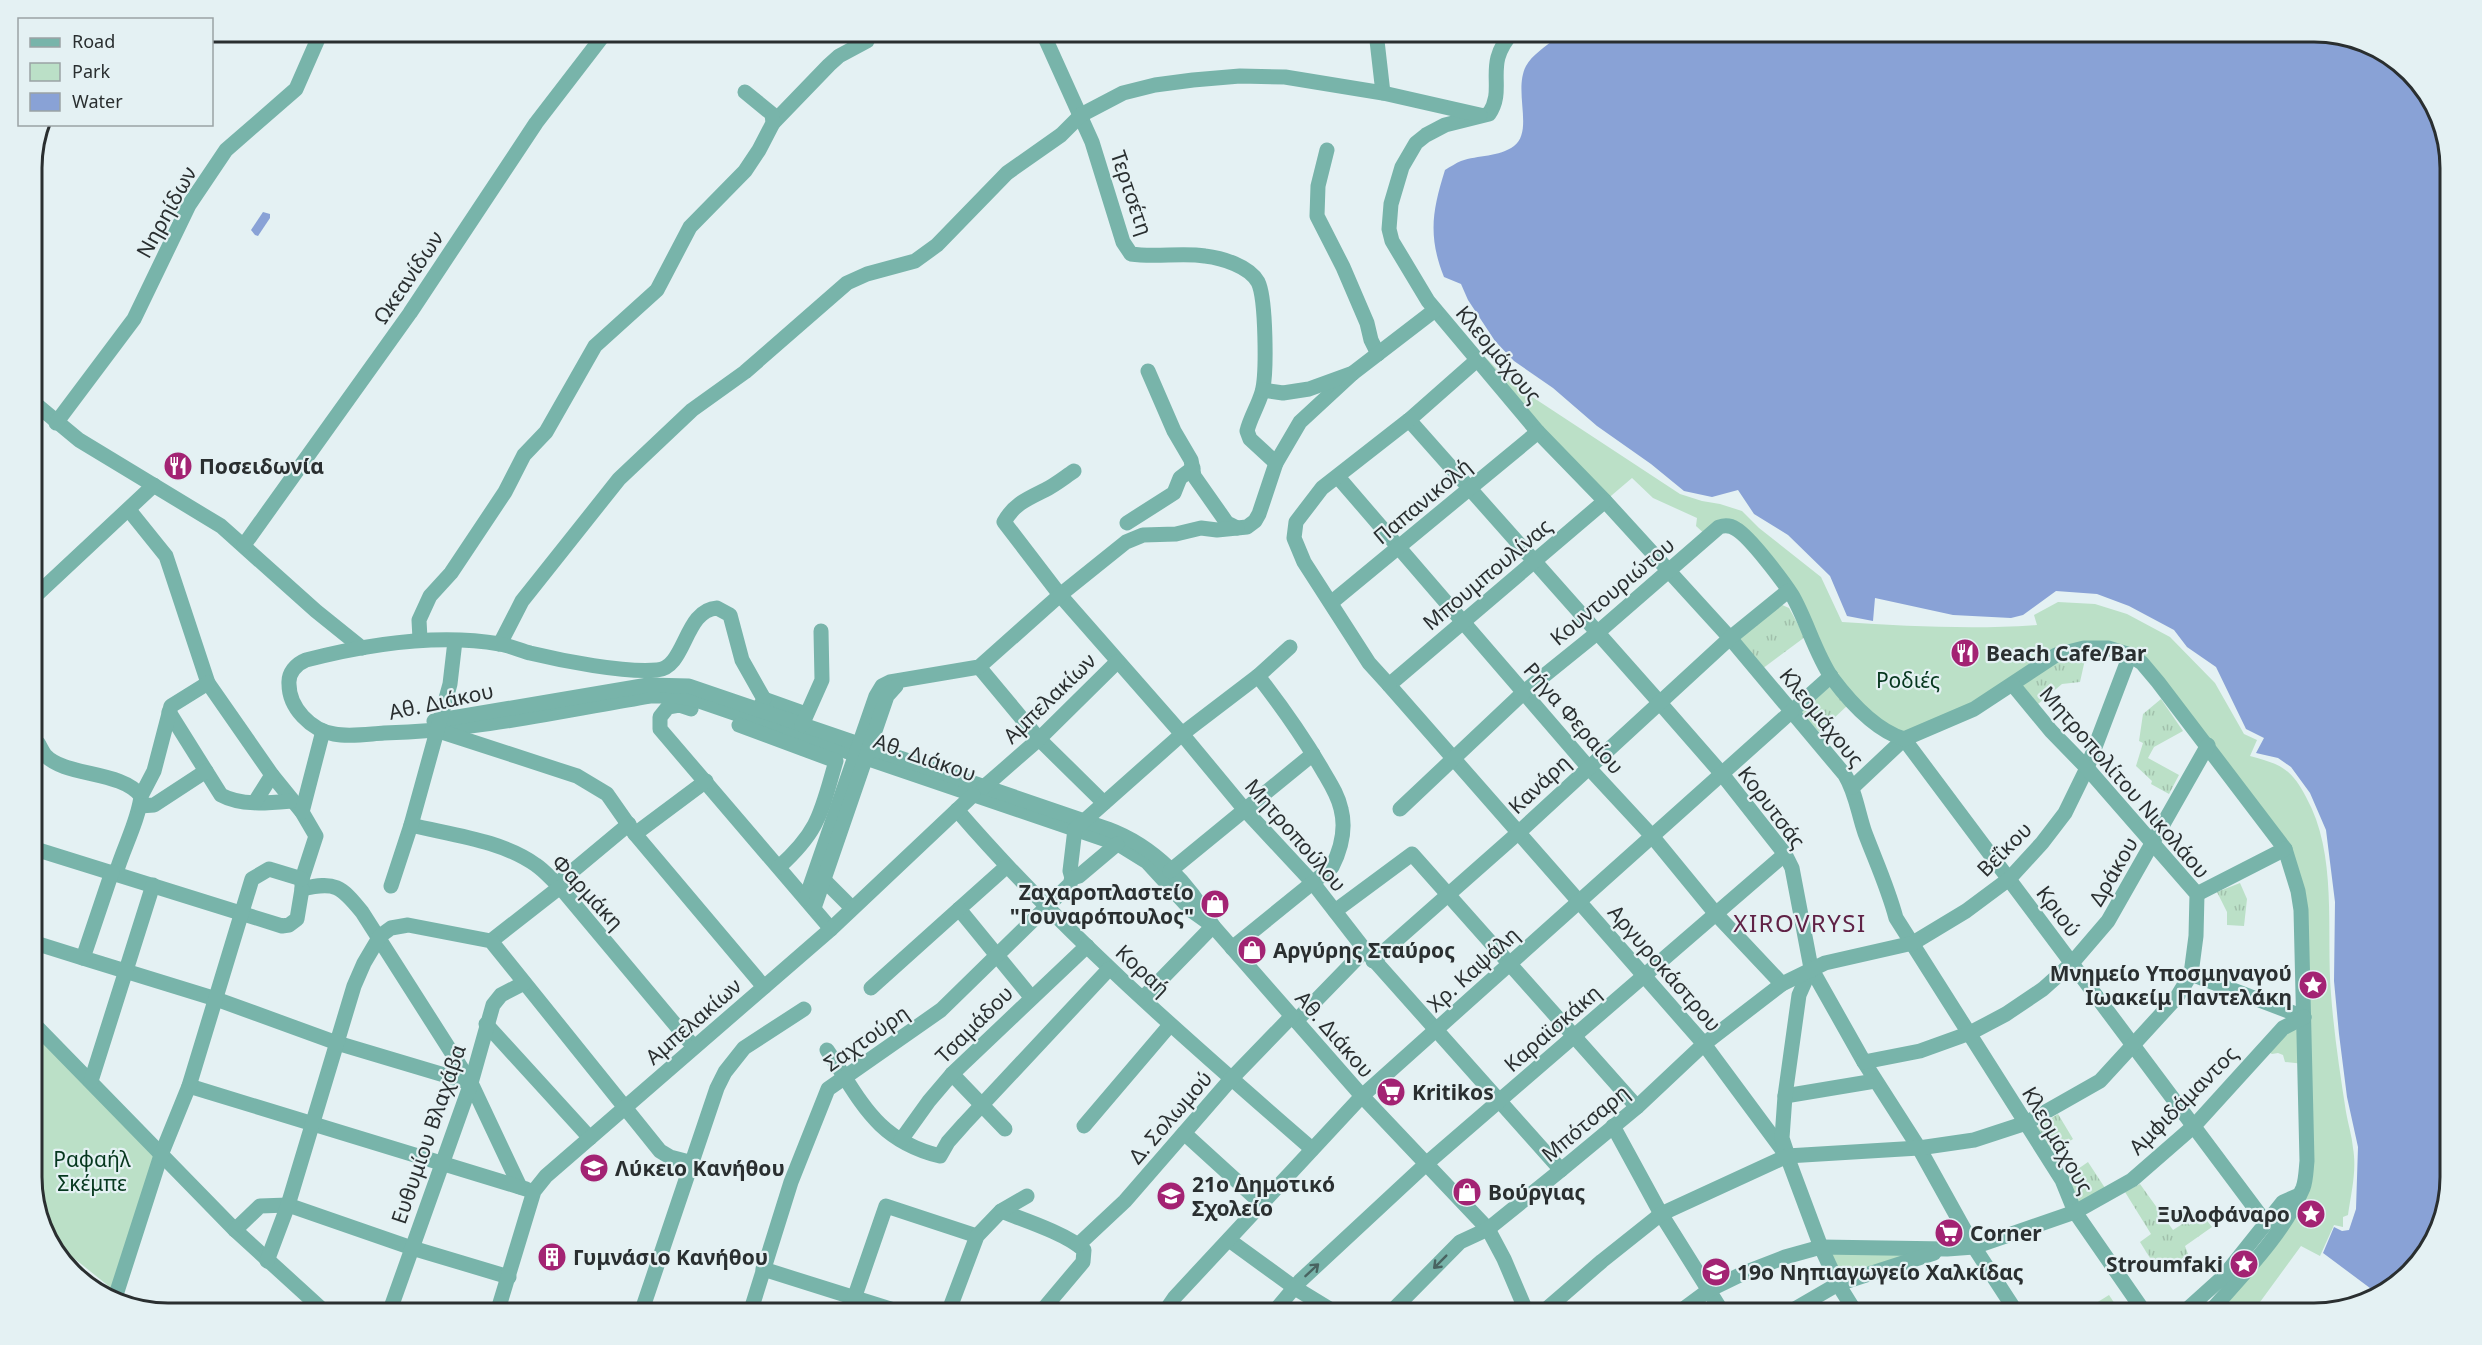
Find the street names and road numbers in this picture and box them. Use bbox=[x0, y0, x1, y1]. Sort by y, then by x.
street label: Τερτσέτη bbox=[1104, 147, 1160, 239]
street label: Νηρηίδων bbox=[129, 161, 203, 263]
street label: Ωκεανίδων bbox=[367, 225, 449, 329]
street label: Κλεομάχους bbox=[1450, 299, 1548, 409]
street label: Παπανικολή bbox=[1367, 452, 1477, 550]
street label: Μπουμπουλίνας bbox=[1417, 512, 1557, 636]
street label: Κουντουριώτου bbox=[1544, 531, 1680, 651]
street label: Αμπελακίων bbox=[997, 647, 1102, 749]
street label: Ρήγα Φεραίου bbox=[1518, 656, 1630, 780]
street label: Κλεομάχους bbox=[1774, 662, 1870, 772]
street label: Αθ. Διάκου bbox=[386, 676, 496, 726]
street label: Μητροπολίτου Νικολάου bbox=[2034, 680, 2216, 884]
street label: Αθ. Διάκου bbox=[870, 726, 980, 788]
street label: Κανάρη bbox=[1502, 748, 1576, 820]
street label: Κορυτσάς bbox=[1732, 760, 1812, 854]
street label: Μητροπούλου bbox=[1239, 772, 1353, 898]
street label: Βεΐκου bbox=[1970, 815, 2038, 883]
street label: Δράκου bbox=[2082, 831, 2144, 911]
street label: Φαρμάκη bbox=[546, 848, 630, 936]
street label: Κριού bbox=[2031, 880, 2087, 942]
street label: Αργυροκάστρου bbox=[1602, 899, 1728, 1037]
street label: Χρ. Καψάλη bbox=[1421, 920, 1525, 1018]
street label: Κοραή bbox=[1110, 938, 1176, 1002]
street label: Αμπελακίων bbox=[639, 971, 747, 1070]
street label: Καραϊσκάκη bbox=[1498, 978, 1606, 1078]
street label: Τσαμάδου bbox=[929, 979, 1019, 1069]
street label: Αθ. Διάκου bbox=[1289, 985, 1381, 1083]
street label: Σαχτούρη bbox=[818, 998, 914, 1078]
street label: Αμφιδάμαντος bbox=[2122, 1039, 2244, 1161]
street label: Ευθυμίου Βλαχάβα bbox=[384, 1041, 472, 1227]
street label: Δ. Σολωμού bbox=[1122, 1065, 1218, 1169]
street label: Μπότσαρη bbox=[1535, 1078, 1635, 1168]
street label: Κλεομάχους bbox=[2016, 1081, 2100, 1199]

